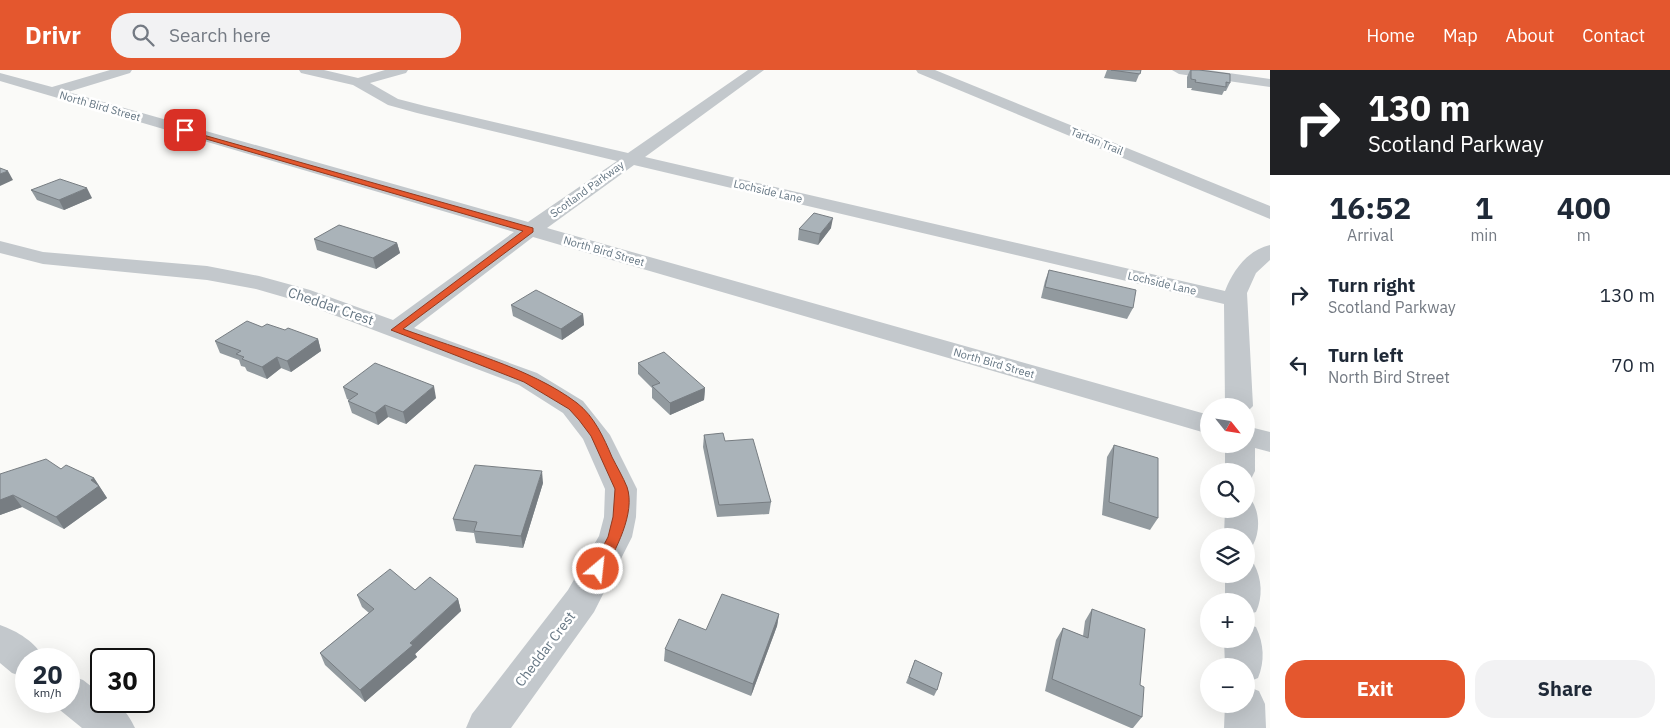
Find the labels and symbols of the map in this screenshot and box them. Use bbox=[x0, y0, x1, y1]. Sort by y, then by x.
street label: North Bird Street bbox=[58, 88, 142, 124]
pin bbox=[164, 109, 206, 151]
street label: Tartan Trail bbox=[1069, 124, 1125, 158]
street label: Scotland Parkway bbox=[547, 157, 627, 220]
street label: Lochside Lane bbox=[732, 176, 804, 206]
street label: North Bird Street bbox=[562, 233, 646, 269]
street label: Lochside Lane bbox=[1126, 268, 1198, 298]
street label: Cheddar Crest bbox=[286, 283, 376, 329]
street label: North Bird Street bbox=[952, 345, 1036, 381]
north arrow bbox=[1200, 398, 1255, 452]
position arrow bbox=[571, 542, 623, 594]
street label: Cheddar Crest bbox=[511, 608, 579, 690]
speed limit sign: 30 bbox=[90, 648, 155, 713]

